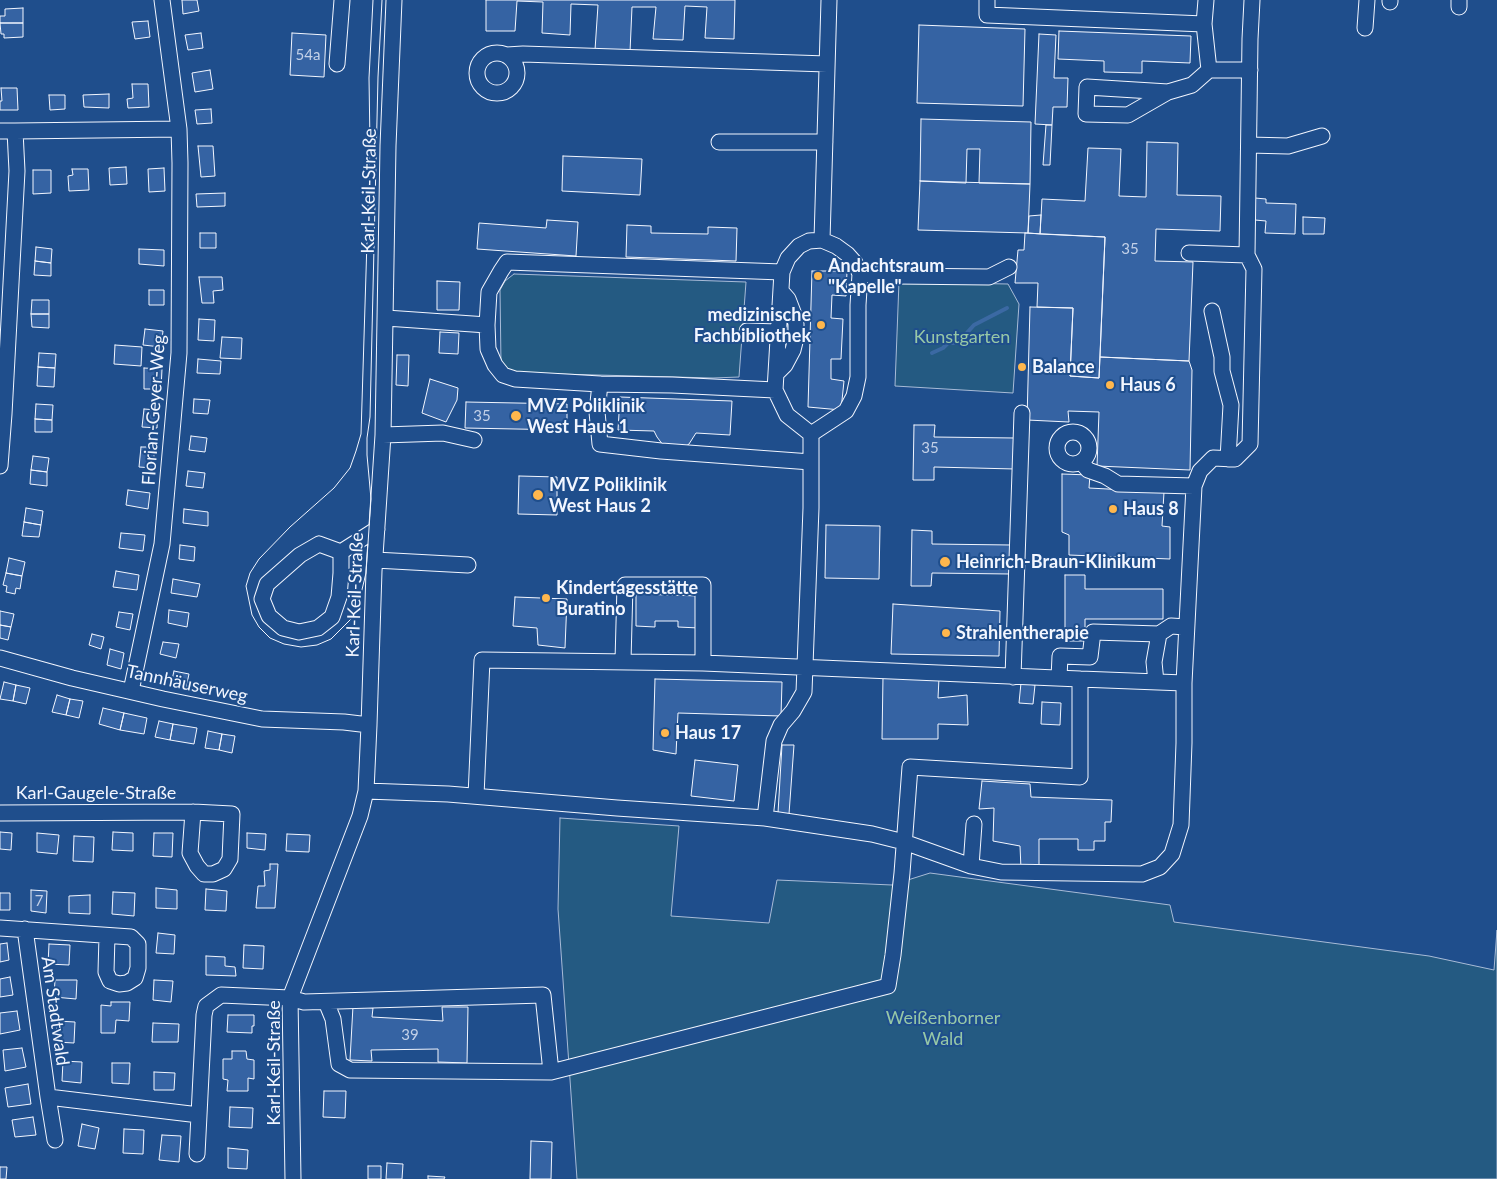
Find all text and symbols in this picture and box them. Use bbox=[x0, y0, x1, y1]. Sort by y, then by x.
house number: 54a bbox=[296, 46, 320, 64]
street label: Karl-Keil-Straße bbox=[357, 128, 381, 254]
house number: 35 bbox=[1121, 240, 1139, 258]
place label: Andachtsraum "Kapelle" bbox=[828, 255, 944, 298]
marker: Andachtsraum "Kapelle" bbox=[812, 270, 824, 282]
place label: medizinische Fachbibliothek bbox=[694, 304, 811, 346]
marker: medizinische Fachbibliothek bbox=[815, 319, 827, 331]
park label: Kunstgarten bbox=[914, 326, 1010, 348]
street label: Florian-Geyer-Weg bbox=[138, 334, 170, 486]
place label: Balance bbox=[1032, 356, 1095, 378]
marker: Balance bbox=[1016, 361, 1028, 373]
place label: Haus 6 bbox=[1120, 374, 1176, 396]
marker: Haus 6 bbox=[1104, 379, 1116, 391]
place label: MVZ Poliklinik West Haus 1 bbox=[527, 395, 645, 438]
house number: 35 bbox=[473, 407, 491, 425]
marker: MVZ Poliklinik West Haus 1 bbox=[509, 409, 523, 423]
house number: 35 bbox=[921, 439, 939, 457]
place label: MVZ Poliklinik West Haus 2 bbox=[549, 474, 667, 516]
marker: MVZ Poliklinik West Haus 2 bbox=[531, 488, 545, 502]
place label: Haus 8 bbox=[1123, 498, 1179, 520]
marker: Haus 8 bbox=[1107, 503, 1119, 515]
street label: Karl-Keil-Straße bbox=[342, 532, 368, 658]
place label: Heinrich-Braun-Klinikum bbox=[956, 551, 1156, 573]
marker: Heinrich-Braun-Klinikum bbox=[938, 555, 952, 569]
place label: Kindertagesstätte Buratino bbox=[556, 577, 698, 620]
marker: Kindertagesstätte Buratino bbox=[540, 592, 552, 604]
place label: Strahlentherapie bbox=[956, 622, 1089, 644]
marker: Strahlentherapie bbox=[940, 627, 952, 639]
street label: Tannhäuserweg bbox=[124, 661, 250, 707]
place label: Haus 17 bbox=[675, 722, 741, 744]
marker: Haus 17 bbox=[659, 727, 671, 739]
street label: Karl-Gaugele-Straße bbox=[16, 782, 176, 804]
house number: 7 bbox=[35, 892, 43, 910]
street label: Am Stadtwald bbox=[37, 955, 73, 1067]
street label: Karl-Keil-Straße bbox=[263, 1000, 285, 1126]
park label: Weißenborner Wald bbox=[886, 1007, 1000, 1050]
house number: 39 bbox=[401, 1026, 419, 1044]

